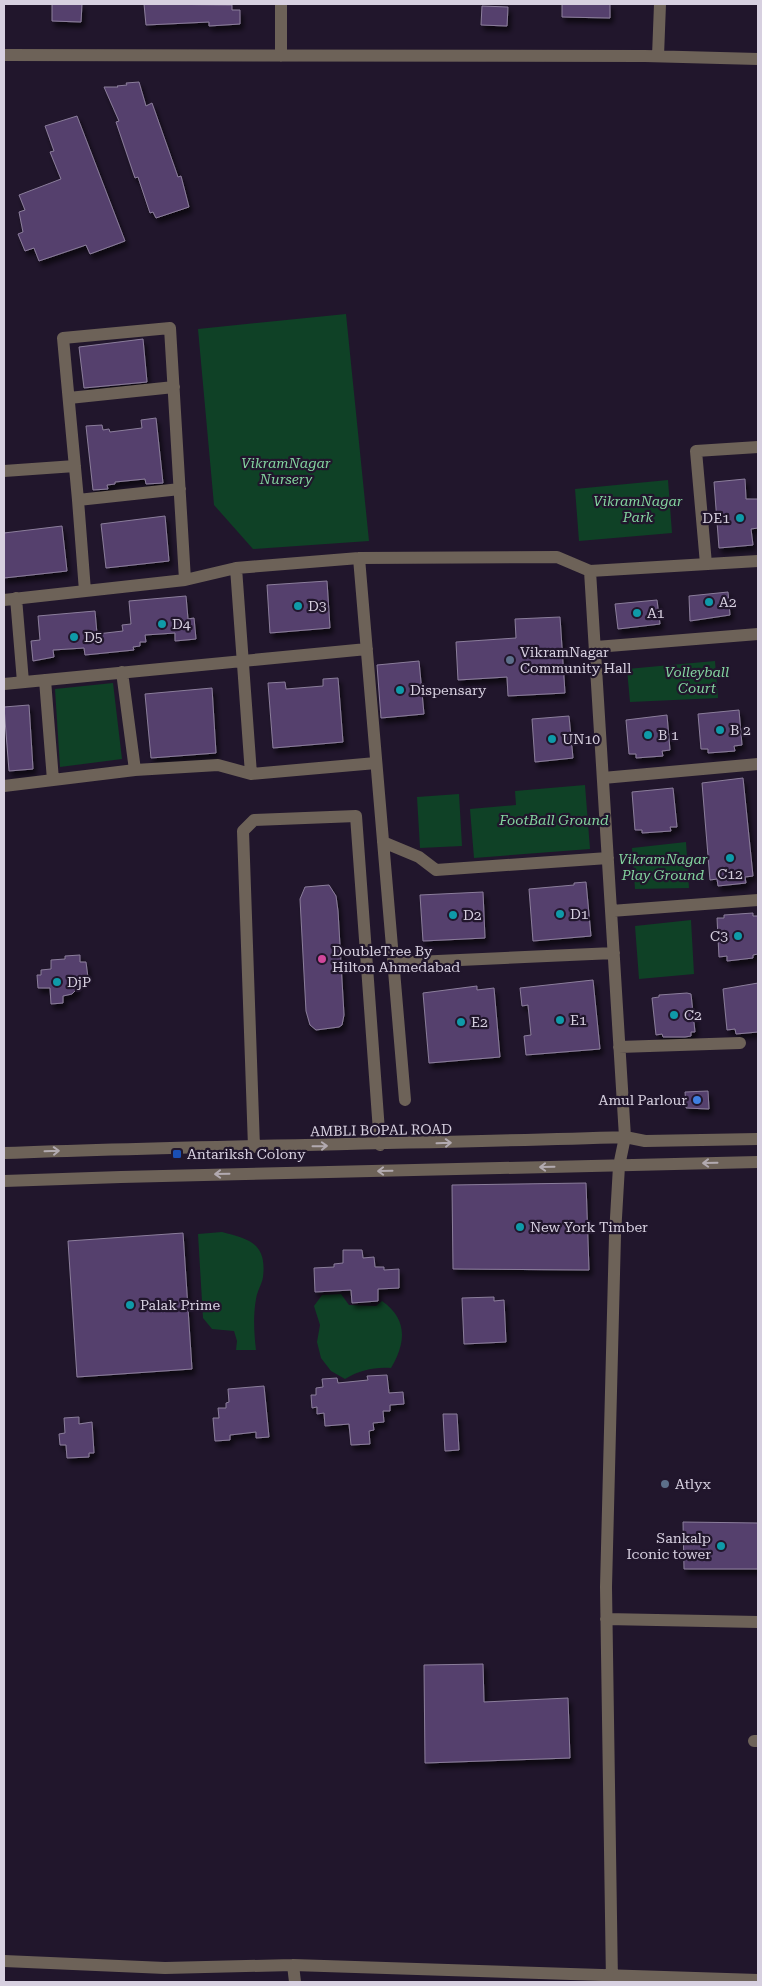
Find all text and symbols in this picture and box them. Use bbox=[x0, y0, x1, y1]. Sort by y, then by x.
park label: VikramNagar Nursery bbox=[241, 455, 331, 487]
park label: VikramNagar Park bbox=[593, 493, 683, 525]
place label: DE1 bbox=[702, 510, 730, 526]
marker: DE1 bbox=[734, 512, 746, 524]
place label: A2 bbox=[719, 594, 737, 610]
marker: A2 bbox=[703, 596, 715, 608]
place label: D3 bbox=[308, 598, 327, 614]
marker: D3 bbox=[292, 600, 304, 612]
place label: A1 bbox=[647, 605, 665, 621]
marker: A1 bbox=[631, 607, 643, 619]
place label: D4 bbox=[172, 616, 191, 632]
marker: D4 bbox=[156, 618, 168, 630]
place label: D5 bbox=[84, 629, 103, 645]
marker: D5 bbox=[68, 631, 80, 643]
place label: VikramNagar Community Hall bbox=[520, 644, 632, 676]
marker: VikramNagar Community Hall bbox=[504, 654, 516, 666]
park label: Volleyball Court bbox=[665, 664, 729, 696]
place label: Dispensary bbox=[410, 682, 487, 698]
marker: Dispensary bbox=[394, 684, 406, 696]
place label: B 2 bbox=[730, 722, 751, 738]
marker: B 2 bbox=[714, 724, 726, 736]
place label: B 1 bbox=[658, 727, 679, 743]
marker: B 1 bbox=[642, 729, 654, 741]
place label: UN10 bbox=[562, 731, 600, 747]
marker: UN10 bbox=[546, 733, 558, 745]
park label: FootBall Ground bbox=[498, 812, 609, 828]
park label: VikramNagar Play Ground bbox=[618, 851, 708, 883]
marker: C12 bbox=[724, 852, 736, 864]
place label: C12 bbox=[717, 866, 743, 882]
place label: D1 bbox=[570, 906, 589, 922]
place label: D2 bbox=[463, 907, 482, 923]
marker: D1 bbox=[554, 908, 566, 920]
marker: D2 bbox=[447, 909, 459, 921]
place label: C3 bbox=[710, 928, 728, 944]
marker: C3 bbox=[732, 930, 744, 942]
place label: DoubleTree By Hilton Ahmedabad bbox=[332, 943, 460, 975]
marker: DoubleTree By Hilton Ahmedabad bbox=[316, 953, 328, 965]
place label: DjP bbox=[67, 974, 91, 990]
marker: DjP bbox=[51, 976, 63, 988]
place label: C2 bbox=[684, 1007, 702, 1023]
marker: C2 bbox=[668, 1009, 680, 1021]
place label: E1 bbox=[570, 1012, 587, 1028]
place label: E2 bbox=[471, 1014, 488, 1030]
marker: E1 bbox=[554, 1014, 566, 1026]
marker: E2 bbox=[455, 1016, 467, 1028]
place label: Amul Parlour bbox=[599, 1092, 687, 1108]
marker: Amul Parlour bbox=[691, 1094, 703, 1106]
street label: AMBLI BOPAL ROAD bbox=[310, 1121, 452, 1139]
one-way arrow bbox=[436, 1139, 452, 1148]
one-way arrow bbox=[312, 1141, 328, 1151]
place label: Antariksh Colony bbox=[187, 1146, 306, 1162]
one-way arrow bbox=[44, 1147, 60, 1156]
marker: Antariksh Colony bbox=[171, 1148, 183, 1160]
one-way arrow bbox=[702, 1159, 718, 1168]
one-way arrow bbox=[539, 1162, 556, 1172]
one-way arrow bbox=[377, 1166, 393, 1176]
one-way arrow bbox=[214, 1170, 230, 1179]
place label: New York Timber bbox=[530, 1219, 648, 1235]
marker: New York Timber bbox=[514, 1221, 526, 1233]
place label: Palak Prime bbox=[140, 1297, 221, 1313]
marker: Palak Prime bbox=[124, 1299, 136, 1311]
place label: Atlyx bbox=[675, 1476, 711, 1492]
marker: Atlyx bbox=[659, 1478, 671, 1490]
place label: Sankalp Iconic tower bbox=[626, 1530, 711, 1562]
marker: Sankalp Iconic tower bbox=[715, 1540, 727, 1552]

